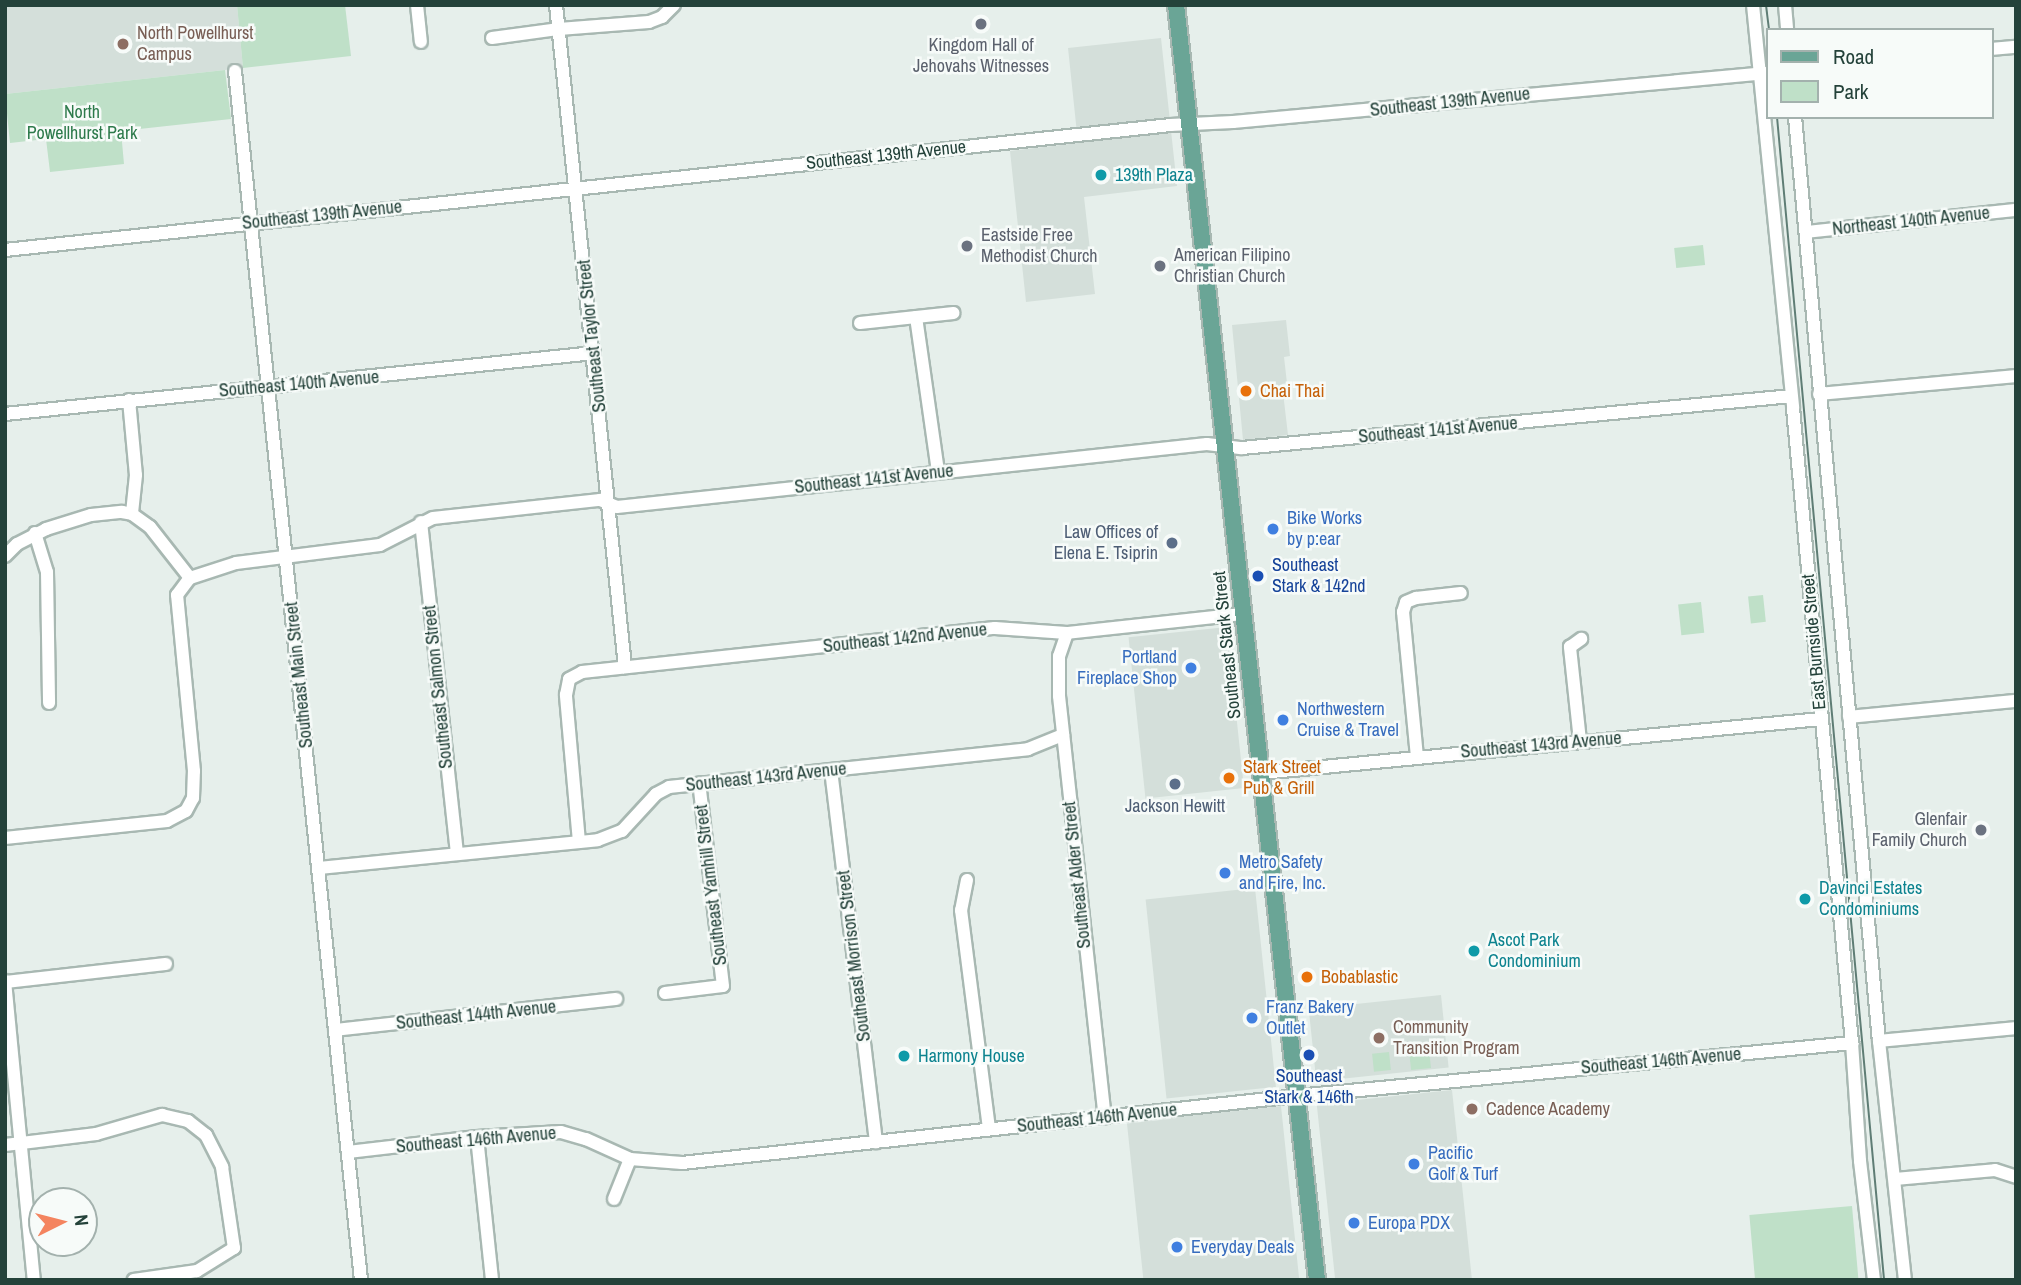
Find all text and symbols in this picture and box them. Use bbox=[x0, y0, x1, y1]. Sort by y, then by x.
marker: Kingdom Hall of Jehovahs Witnesses bbox=[973, 16, 989, 32]
place label: North Powellhurst Campus bbox=[137, 23, 253, 66]
legend bbox=[1766, 28, 1993, 119]
place label: Kingdom Hall of Jehovahs Witnesses bbox=[913, 35, 1049, 78]
marker: North Powellhurst Campus bbox=[115, 36, 131, 52]
text: Road bbox=[1833, 42, 1874, 71]
text: Park bbox=[1833, 77, 1868, 106]
street label: Southeast 139th Avenue bbox=[1369, 83, 1531, 121]
park label: North Powellhurst Park bbox=[27, 102, 137, 144]
street label: Southeast 139th Avenue bbox=[805, 136, 967, 174]
place label: 139th Plaza bbox=[1115, 164, 1193, 186]
marker: 139th Plaza bbox=[1093, 167, 1109, 183]
street label: Southeast 139th Avenue bbox=[241, 196, 403, 234]
street label: Northeast 140th Avenue bbox=[1831, 202, 1991, 240]
place label: Eastside Free Methodist Church bbox=[981, 225, 1097, 268]
marker: Eastside Free Methodist Church bbox=[959, 238, 975, 254]
place label: American Filipino Christian Church bbox=[1174, 245, 1290, 288]
street label: Southeast Taylor Street bbox=[573, 258, 611, 414]
marker: American Filipino Christian Church bbox=[1152, 258, 1168, 274]
street label: Southeast 140th Avenue bbox=[218, 366, 380, 402]
place label: Chai Thai bbox=[1260, 380, 1325, 402]
marker: Chai Thai bbox=[1238, 383, 1254, 399]
street label: Southeast 141st Avenue bbox=[1357, 412, 1519, 448]
street label: Southeast 141st Avenue bbox=[793, 460, 955, 498]
place label: Bike Works by p:ear bbox=[1287, 508, 1362, 550]
marker: Bike Works by p:ear bbox=[1265, 521, 1281, 537]
place label: Law Offices of Elena E. Tsiprin bbox=[1053, 522, 1158, 564]
marker: Law Offices of Elena E. Tsiprin bbox=[1164, 535, 1180, 551]
place label: Southeast Stark & 142nd bbox=[1272, 555, 1366, 598]
marker: Southeast Stark & 142nd bbox=[1250, 568, 1266, 584]
street label: Southeast Stark Street bbox=[1208, 570, 1246, 720]
street label: East Burnside Street bbox=[1797, 573, 1831, 711]
street label: Southeast Main Street bbox=[281, 601, 317, 749]
street label: Southeast Salmon Street bbox=[419, 604, 457, 770]
street label: Southeast 142nd Avenue bbox=[822, 619, 988, 657]
place label: Portland Fireplace Shop bbox=[1077, 647, 1177, 690]
marker: Portland Fireplace Shop bbox=[1183, 660, 1199, 676]
place label: Northwestern Cruise & Travel bbox=[1297, 699, 1399, 742]
marker: Northwestern Cruise & Travel bbox=[1275, 712, 1291, 728]
street label: Southeast 143rd Avenue bbox=[1459, 727, 1623, 763]
place label: Stark Street Pub & Grill bbox=[1243, 757, 1321, 800]
street label: Southeast 143rd Avenue bbox=[684, 758, 848, 796]
marker: Stark Street Pub & Grill bbox=[1221, 770, 1237, 786]
marker: Jackson Hewitt bbox=[1167, 776, 1183, 792]
place label: Jackson Hewitt bbox=[1125, 795, 1225, 817]
street label: Southeast Alder Street bbox=[1058, 800, 1096, 950]
street label: Southeast Yamhill Street bbox=[690, 803, 732, 967]
place label: Glenfair Family Church bbox=[1872, 809, 1967, 852]
marker: Glenfair Family Church bbox=[1973, 822, 1989, 838]
place label: Metro Safety and Fire, Inc. bbox=[1239, 852, 1326, 894]
marker: Metro Safety and Fire, Inc. bbox=[1217, 865, 1233, 881]
street label: Southeast Morrison Street bbox=[833, 869, 875, 1043]
place label: Davinci Estates Condominiums bbox=[1819, 878, 1922, 920]
marker: Davinci Estates Condominiums bbox=[1797, 891, 1813, 907]
place label: Ascot Park Condominium bbox=[1488, 930, 1581, 972]
marker: Ascot Park Condominium bbox=[1466, 943, 1482, 959]
place label: Bobablastic bbox=[1321, 966, 1398, 988]
marker: Bobablastic bbox=[1299, 969, 1315, 985]
street label: Southeast 144th Avenue bbox=[395, 996, 557, 1034]
place label: Franz Bakery Outlet bbox=[1266, 997, 1354, 1040]
marker: Franz Bakery Outlet bbox=[1244, 1010, 1260, 1026]
place label: Community Transition Program bbox=[1393, 1017, 1520, 1060]
marker: Community Transition Program bbox=[1371, 1030, 1387, 1046]
street label: Southeast 146th Avenue bbox=[1580, 1043, 1742, 1079]
place label: Harmony House bbox=[918, 1045, 1025, 1067]
marker: Southeast Stark & 146th bbox=[1301, 1047, 1317, 1063]
marker: Harmony House bbox=[896, 1048, 912, 1064]
place label: Southeast Stark & 146th bbox=[1264, 1066, 1354, 1108]
place label: Cadence Academy bbox=[1486, 1098, 1611, 1120]
street label: Southeast 146th Avenue bbox=[1016, 1099, 1178, 1137]
marker: Cadence Academy bbox=[1464, 1101, 1480, 1117]
street label: Southeast 146th Avenue bbox=[395, 1122, 557, 1158]
place label: Pacific Golf & Turf bbox=[1428, 1143, 1498, 1186]
marker: Pacific Golf & Turf bbox=[1406, 1156, 1422, 1172]
north arrow bbox=[28, 1187, 98, 1257]
place label: Europa PDX bbox=[1368, 1212, 1450, 1234]
text: N bbox=[68, 1213, 95, 1227]
marker: Europa PDX bbox=[1346, 1215, 1362, 1231]
place label: Everyday Deals bbox=[1191, 1236, 1294, 1258]
marker: Everyday Deals bbox=[1169, 1239, 1185, 1255]

